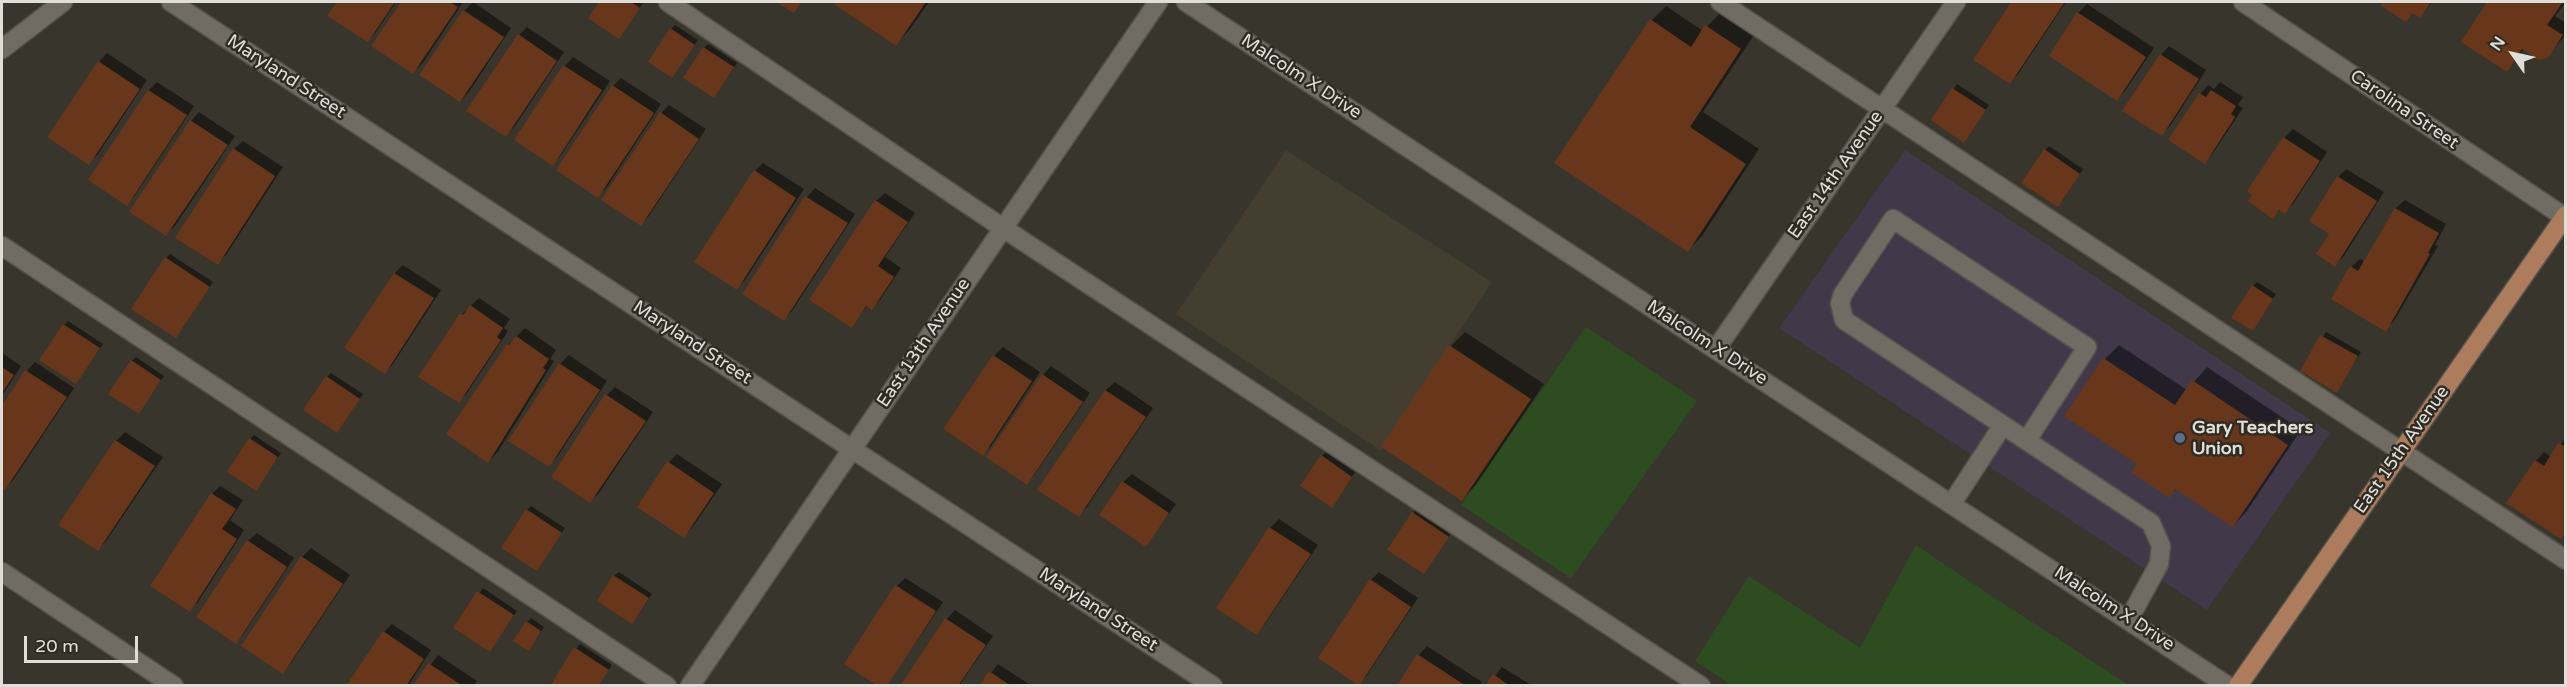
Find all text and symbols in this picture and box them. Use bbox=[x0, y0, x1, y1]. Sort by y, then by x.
north arrow bbox=[2483, 24, 2543, 84]
street label: Malcolm X Drive bbox=[1237, 30, 1365, 124]
street label: Maryland Street bbox=[223, 31, 349, 123]
text: N bbox=[2486, 33, 2510, 55]
street label: Carolina Street bbox=[2346, 66, 2462, 154]
street label: East 14th Avenue bbox=[1784, 107, 1888, 243]
street label: East 13th Avenue bbox=[873, 274, 975, 412]
street label: Malcolm X Drive bbox=[1643, 296, 1771, 390]
street label: Maryland Street bbox=[629, 297, 755, 389]
street label: East 15th Avenue bbox=[2350, 382, 2454, 518]
place label: Gary Teachers Union bbox=[2192, 417, 2313, 460]
marker: Gary Teachers Union bbox=[2173, 431, 2187, 445]
street label: Malcolm X Drive bbox=[2050, 562, 2178, 656]
street label: Maryland Street bbox=[1035, 564, 1161, 656]
scale bar bbox=[27, 624, 141, 662]
text: 20 m bbox=[35, 635, 79, 657]

